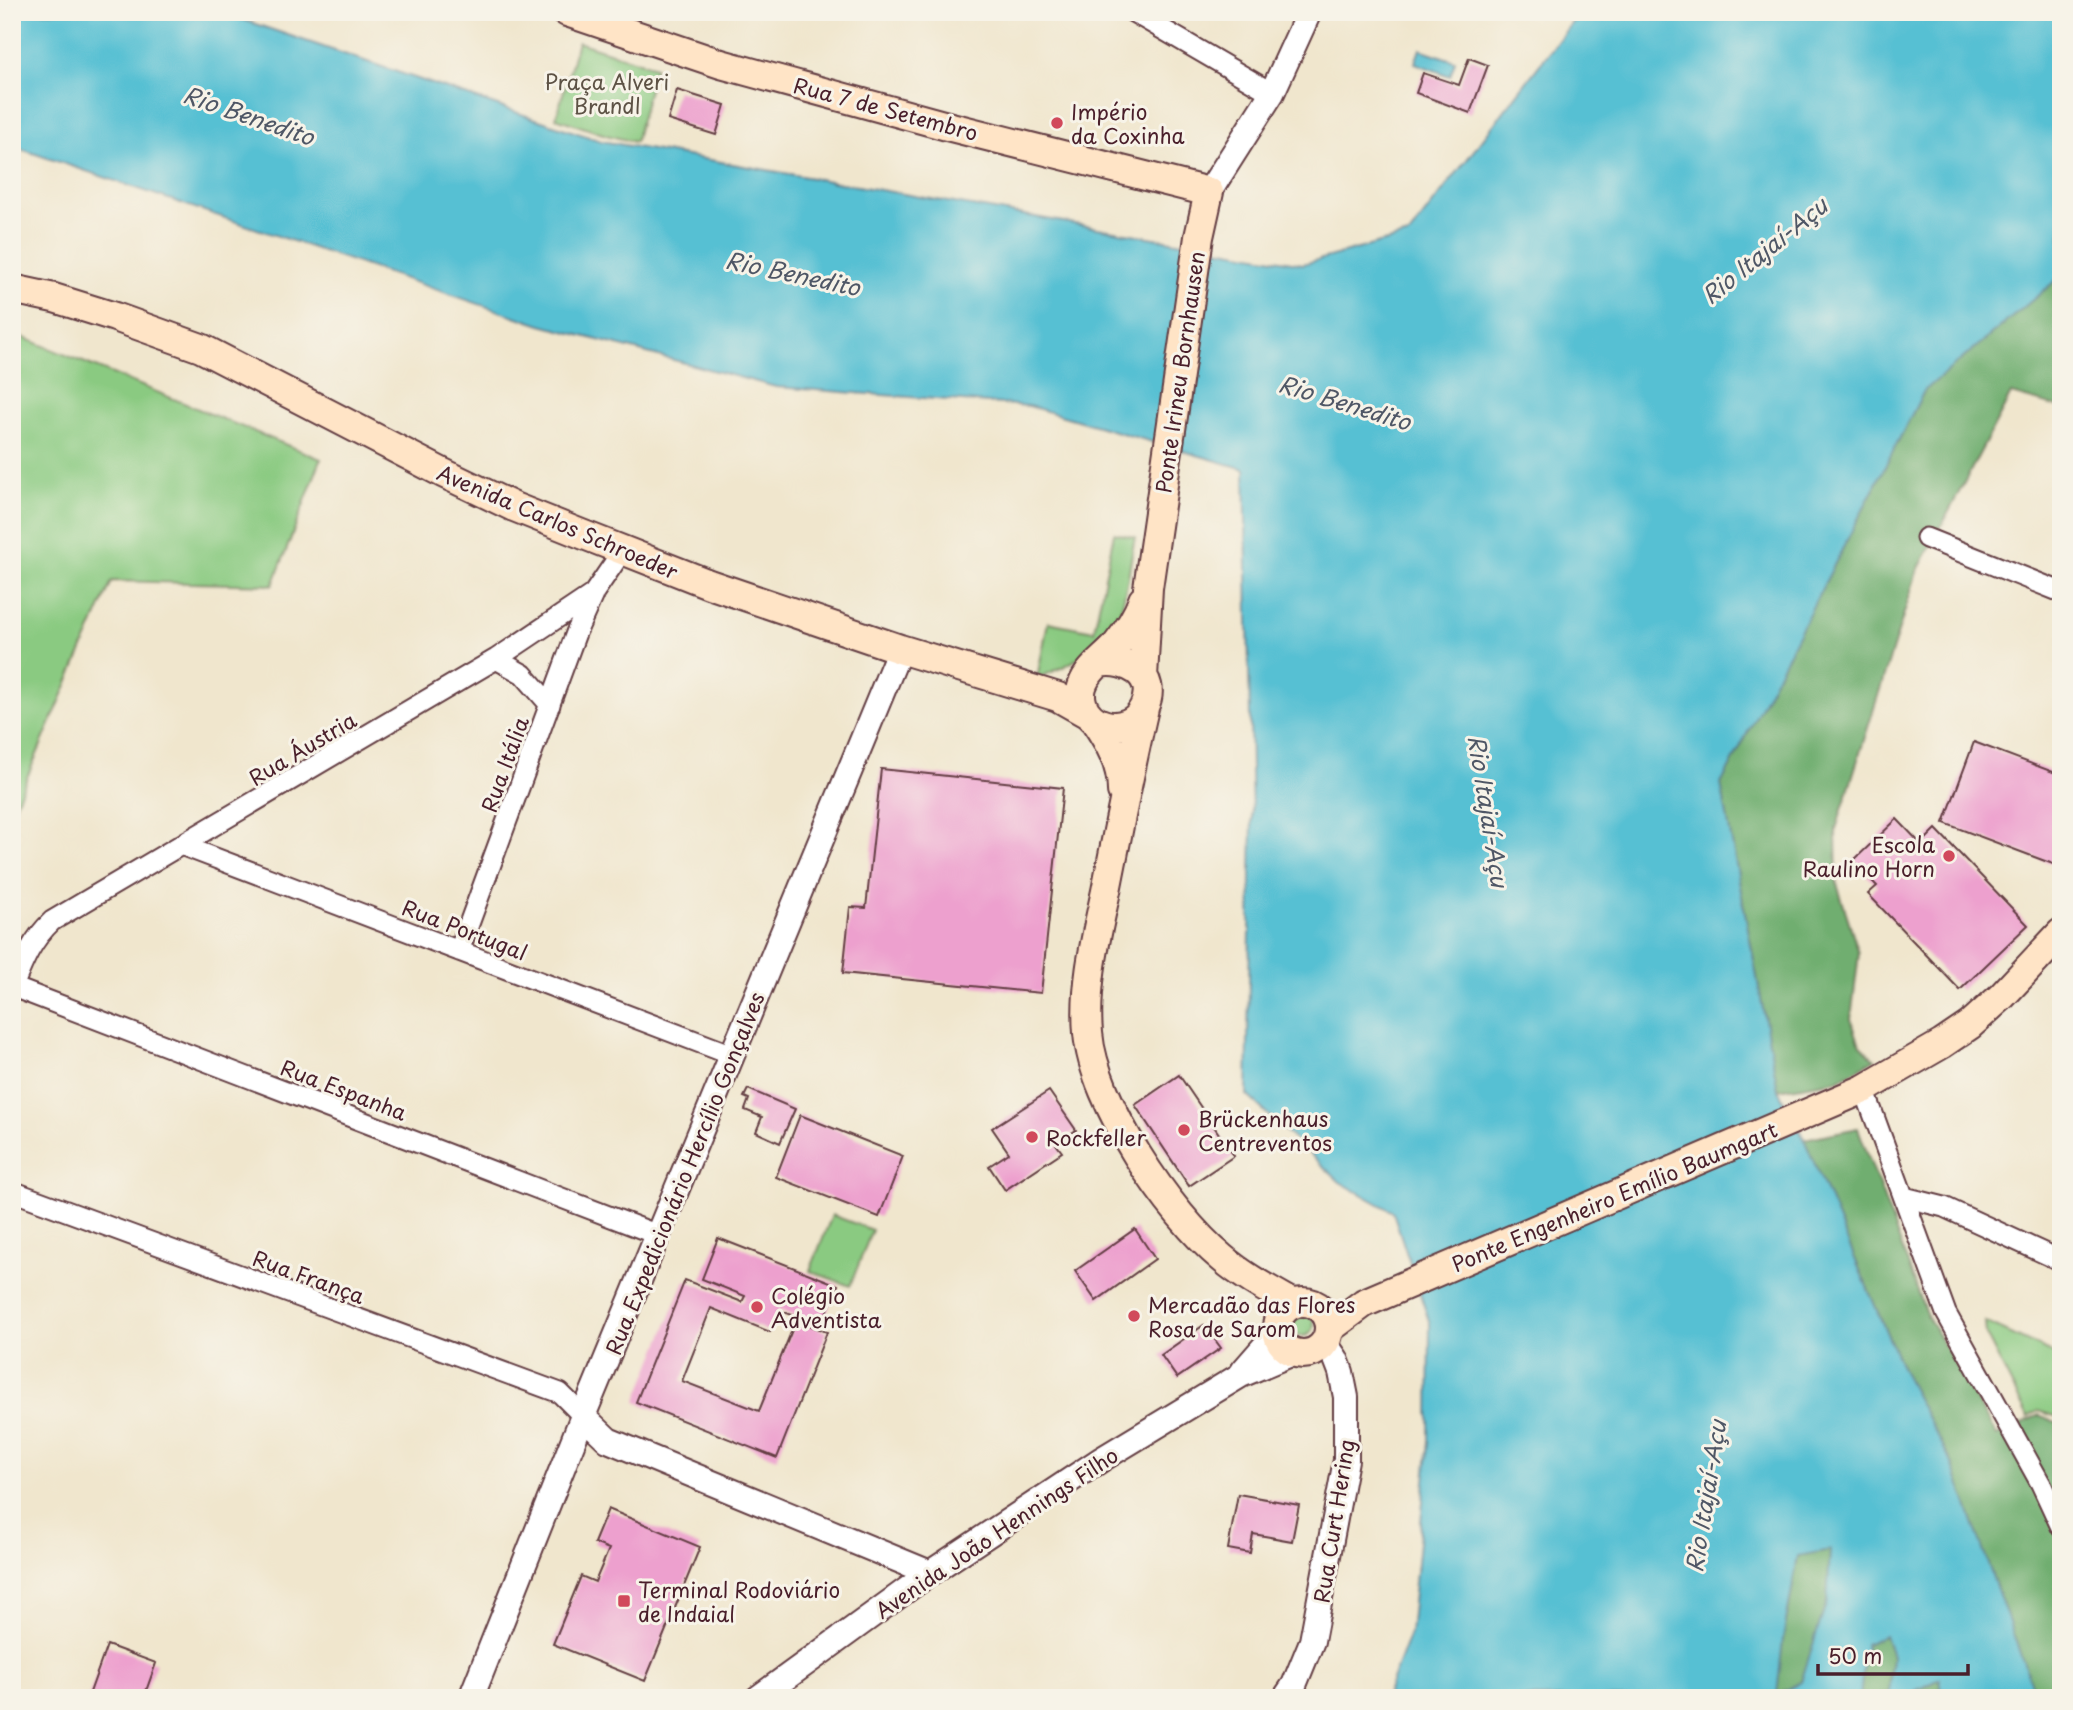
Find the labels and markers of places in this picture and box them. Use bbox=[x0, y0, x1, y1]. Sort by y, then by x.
place label: Império da Coxinha bbox=[1071, 95, 1185, 151]
marker: Império da Coxinha bbox=[1049, 115, 1065, 131]
place label: Escola Raulino Horn bbox=[1803, 828, 1935, 884]
marker: Escola Raulino Horn bbox=[1941, 848, 1957, 864]
place label: Brückenhaus Centreventos bbox=[1198, 1102, 1332, 1158]
place label: Rockfeller bbox=[1046, 1121, 1146, 1153]
marker: Brückenhaus Centreventos bbox=[1176, 1122, 1192, 1138]
marker: Rockfeller bbox=[1024, 1129, 1040, 1145]
place label: Colégio Adventista bbox=[771, 1279, 882, 1335]
place label: Mercadão das Flores Rosa de Sarom bbox=[1148, 1288, 1355, 1344]
marker: Colégio Adventista bbox=[749, 1299, 765, 1315]
marker: Mercadão das Flores Rosa de Sarom bbox=[1126, 1308, 1142, 1324]
place label: Terminal Rodoviário de Indaial bbox=[638, 1573, 840, 1629]
marker: Terminal Rodoviário de Indaial bbox=[616, 1593, 632, 1609]

